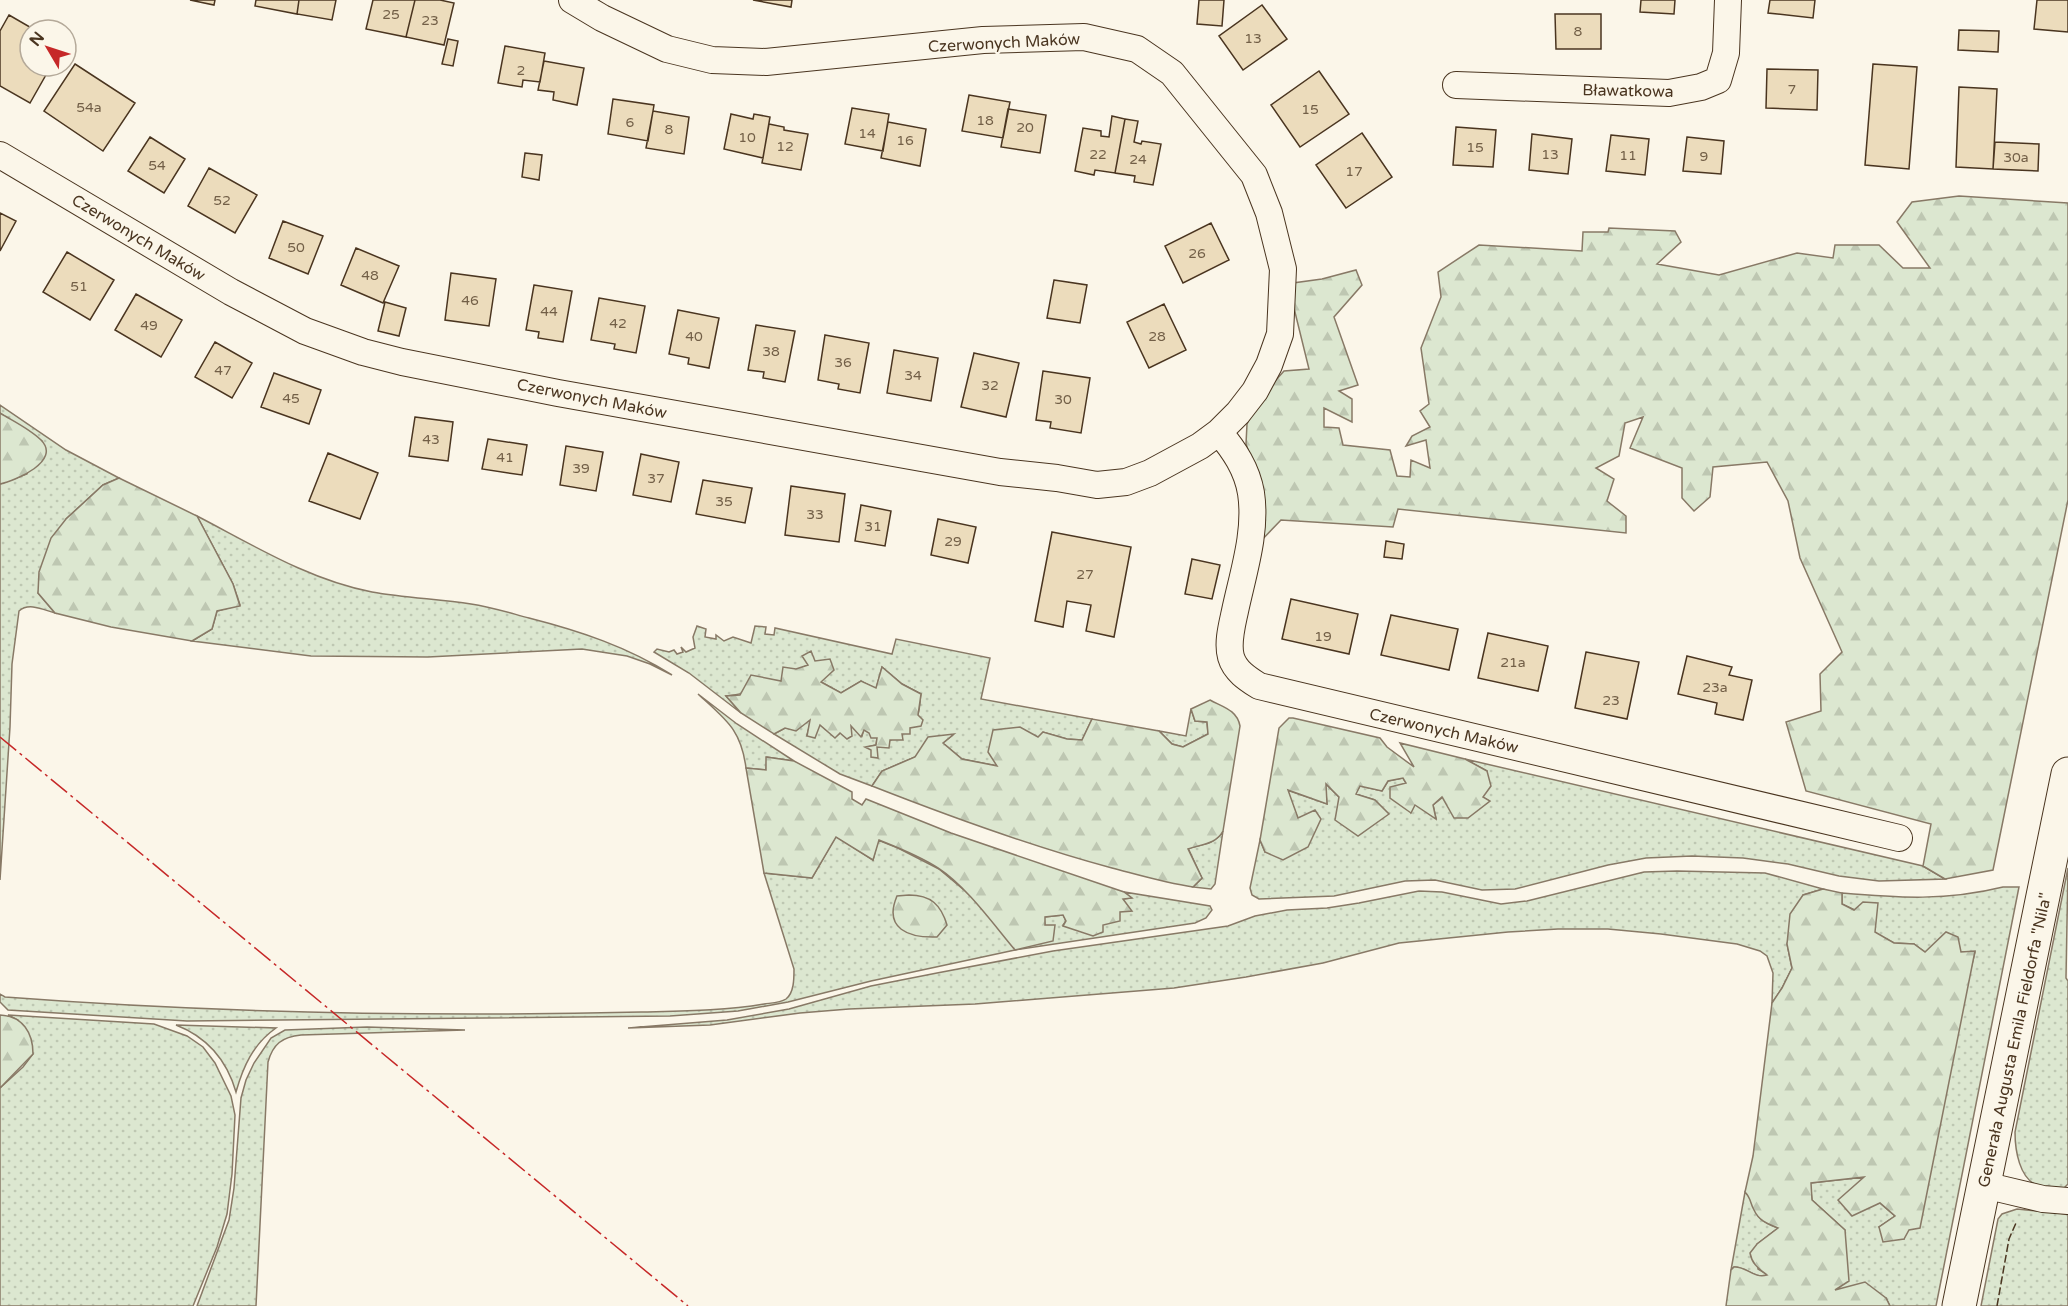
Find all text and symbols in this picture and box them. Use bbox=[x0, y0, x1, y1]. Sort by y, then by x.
house number: 25 bbox=[382, 6, 400, 23]
house number: 23 bbox=[421, 12, 439, 29]
north arrow bbox=[18, 18, 78, 78]
house number: 8 bbox=[1574, 23, 1583, 40]
text: N bbox=[25, 28, 49, 50]
street label: Czerwonych Maków bbox=[927, 29, 1081, 57]
house number: 13 bbox=[1244, 30, 1262, 47]
house number: 2 bbox=[517, 62, 525, 79]
street label: Bławatkowa bbox=[1582, 80, 1674, 102]
house number: 7 bbox=[1788, 81, 1796, 98]
house number: 54a bbox=[76, 99, 102, 116]
house number: 15 bbox=[1301, 101, 1319, 118]
house number: 18 bbox=[976, 112, 994, 129]
house number: 6 bbox=[626, 114, 635, 131]
house number: 20 bbox=[1016, 119, 1034, 136]
house number: 8 bbox=[665, 121, 674, 138]
house number: 14 bbox=[858, 125, 876, 142]
house number: 10 bbox=[738, 129, 756, 146]
house number: 16 bbox=[896, 132, 914, 149]
house number: 12 bbox=[776, 138, 794, 155]
house number: 15 bbox=[1466, 139, 1484, 156]
house number: 22 bbox=[1089, 146, 1107, 163]
house number: 13 bbox=[1541, 146, 1559, 163]
house number: 11 bbox=[1619, 147, 1637, 164]
house number: 9 bbox=[1700, 148, 1708, 165]
house number: 30a bbox=[2003, 149, 2029, 166]
house number: 24 bbox=[1129, 151, 1147, 168]
house number: 54 bbox=[148, 157, 166, 174]
house number: 17 bbox=[1345, 163, 1363, 180]
street label: Czerwonych Maków bbox=[68, 190, 209, 286]
house number: 52 bbox=[213, 192, 231, 209]
house number: 50 bbox=[287, 239, 305, 256]
house number: 26 bbox=[1188, 245, 1206, 262]
house number: 48 bbox=[361, 267, 379, 284]
house number: 51 bbox=[70, 278, 88, 295]
house number: 46 bbox=[461, 292, 479, 309]
house number: 44 bbox=[540, 303, 558, 320]
house number: 42 bbox=[609, 315, 627, 332]
house number: 49 bbox=[140, 317, 158, 334]
house number: 40 bbox=[685, 328, 703, 345]
house number: 28 bbox=[1148, 328, 1166, 345]
house number: 38 bbox=[762, 343, 780, 360]
house number: 36 bbox=[834, 354, 852, 371]
house number: 47 bbox=[214, 362, 232, 379]
house number: 34 bbox=[904, 367, 922, 384]
street label: Czerwonych Maków bbox=[515, 375, 669, 423]
house number: 32 bbox=[981, 377, 999, 394]
house number: 45 bbox=[282, 390, 300, 407]
house number: 30 bbox=[1054, 391, 1072, 408]
house number: 43 bbox=[422, 431, 440, 448]
house number: 41 bbox=[496, 449, 514, 466]
house number: 39 bbox=[572, 460, 590, 477]
house number: 37 bbox=[647, 470, 665, 487]
house number: 35 bbox=[715, 493, 733, 510]
house number: 33 bbox=[806, 506, 824, 523]
house number: 31 bbox=[864, 518, 882, 535]
house number: 29 bbox=[944, 533, 962, 550]
house number: 27 bbox=[1076, 566, 1094, 583]
house number: 19 bbox=[1314, 628, 1332, 645]
house number: 21a bbox=[1500, 654, 1526, 671]
house number: 23a bbox=[1702, 679, 1728, 696]
house number: 23 bbox=[1602, 692, 1620, 709]
street label: Czerwonych Maków bbox=[1367, 704, 1521, 758]
street label: Generała Augusta Emila Fieldorfa "Nila" bbox=[1974, 891, 2056, 1189]

